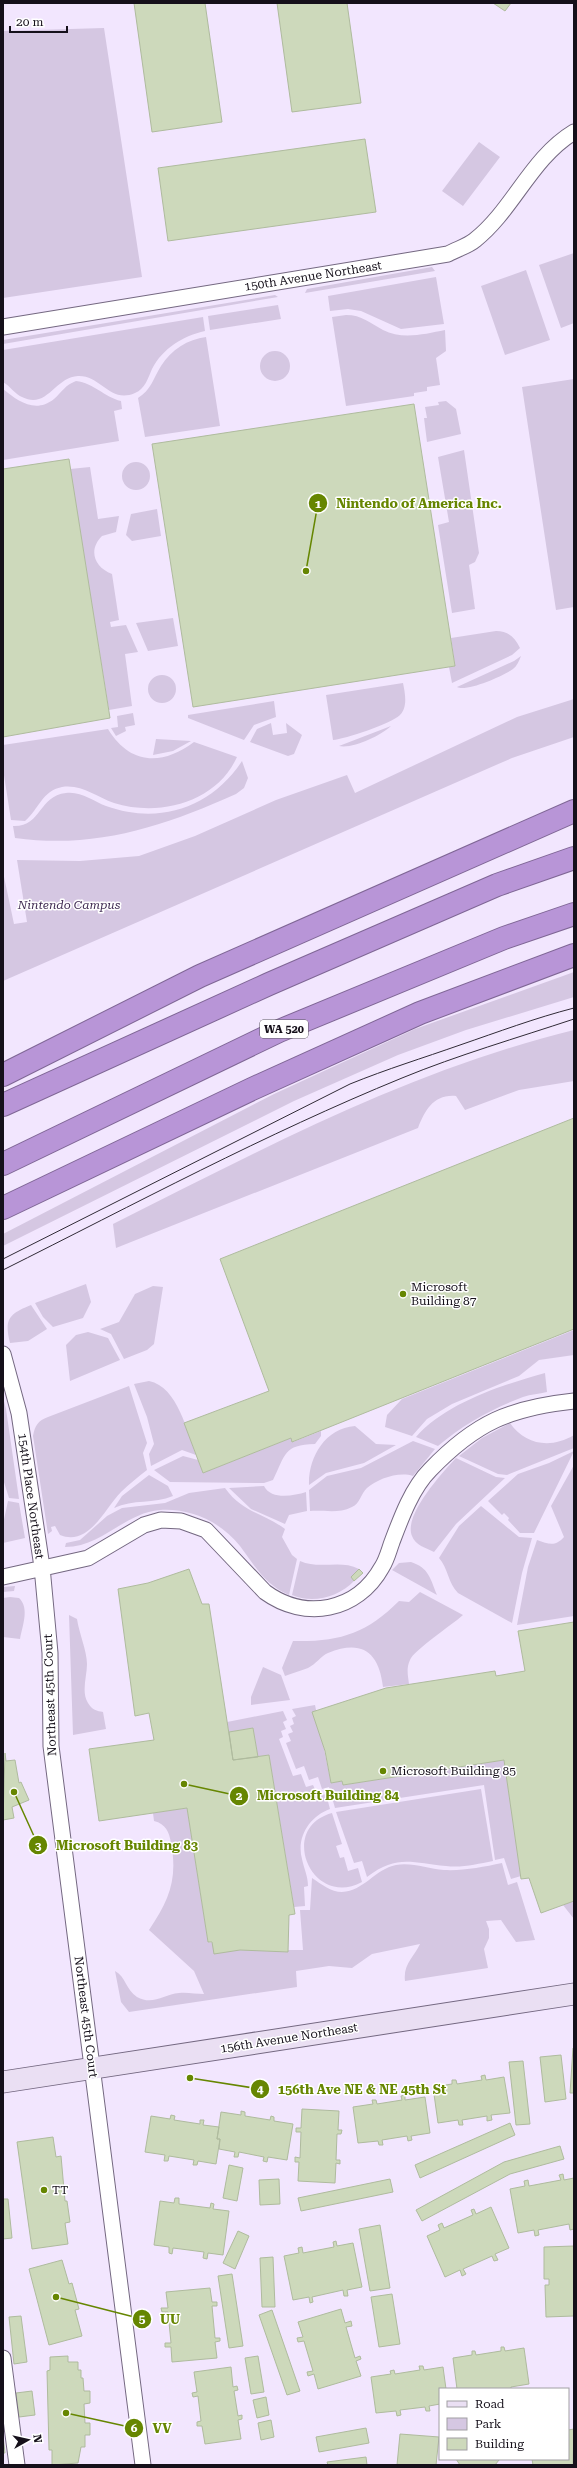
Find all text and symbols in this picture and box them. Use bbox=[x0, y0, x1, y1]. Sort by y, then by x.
scale bar bbox=[10, 8, 67, 34]
text: 20 m bbox=[16, 15, 43, 29]
street label: 150th Avenue Northeast bbox=[243, 258, 383, 294]
callout: Nintendo of America Inc. bbox=[308, 491, 510, 516]
text: Nintendo of America Inc. bbox=[336, 496, 502, 511]
text: 1 bbox=[315, 497, 322, 511]
park label: Nintendo Campus bbox=[17, 898, 121, 912]
road number: WA 520 bbox=[260, 1020, 308, 1038]
place label: Microsoft Building 87 bbox=[411, 1280, 477, 1308]
marker: Microsoft Building 87 bbox=[398, 1289, 408, 1299]
street label: 154th Place Northeast bbox=[15, 1432, 47, 1560]
street label: Northeast 45th Court bbox=[41, 1633, 59, 1756]
place label: Microsoft Building 85 bbox=[391, 1764, 516, 1778]
marker: Microsoft Building 85 bbox=[378, 1766, 388, 1776]
callout: Microsoft Building 84 bbox=[229, 1783, 407, 1808]
text: Microsoft Building 84 bbox=[257, 1788, 400, 1803]
text: 2 bbox=[236, 1789, 243, 1803]
callout: Microsoft Building 83 bbox=[28, 1833, 206, 1858]
text: Microsoft Building 83 bbox=[56, 1838, 198, 1853]
text: 3 bbox=[35, 1839, 42, 1853]
street label: Northeast 45th Court bbox=[72, 1955, 100, 2079]
street label: 156th Avenue Northeast bbox=[219, 2020, 359, 2056]
callout: 156th Ave NE & NE 45th St bbox=[250, 2077, 455, 2102]
text: 4 bbox=[257, 2082, 264, 2096]
text: 156th Ave NE & NE 45th St bbox=[278, 2082, 447, 2097]
place label: TT bbox=[52, 2183, 68, 2197]
marker: TT bbox=[39, 2185, 49, 2195]
callout: UU bbox=[132, 2307, 188, 2332]
text: 5 bbox=[139, 2312, 146, 2326]
text: UU bbox=[160, 2312, 180, 2327]
legend bbox=[439, 2388, 569, 2460]
text: Road bbox=[475, 2397, 505, 2411]
callout: VV bbox=[124, 2416, 179, 2441]
text: Park bbox=[475, 2417, 502, 2431]
north arrow bbox=[8, 2420, 48, 2460]
text: 6 bbox=[131, 2421, 138, 2435]
text: VV bbox=[152, 2421, 172, 2436]
text: N bbox=[30, 2434, 45, 2444]
text: Building bbox=[475, 2437, 524, 2451]

